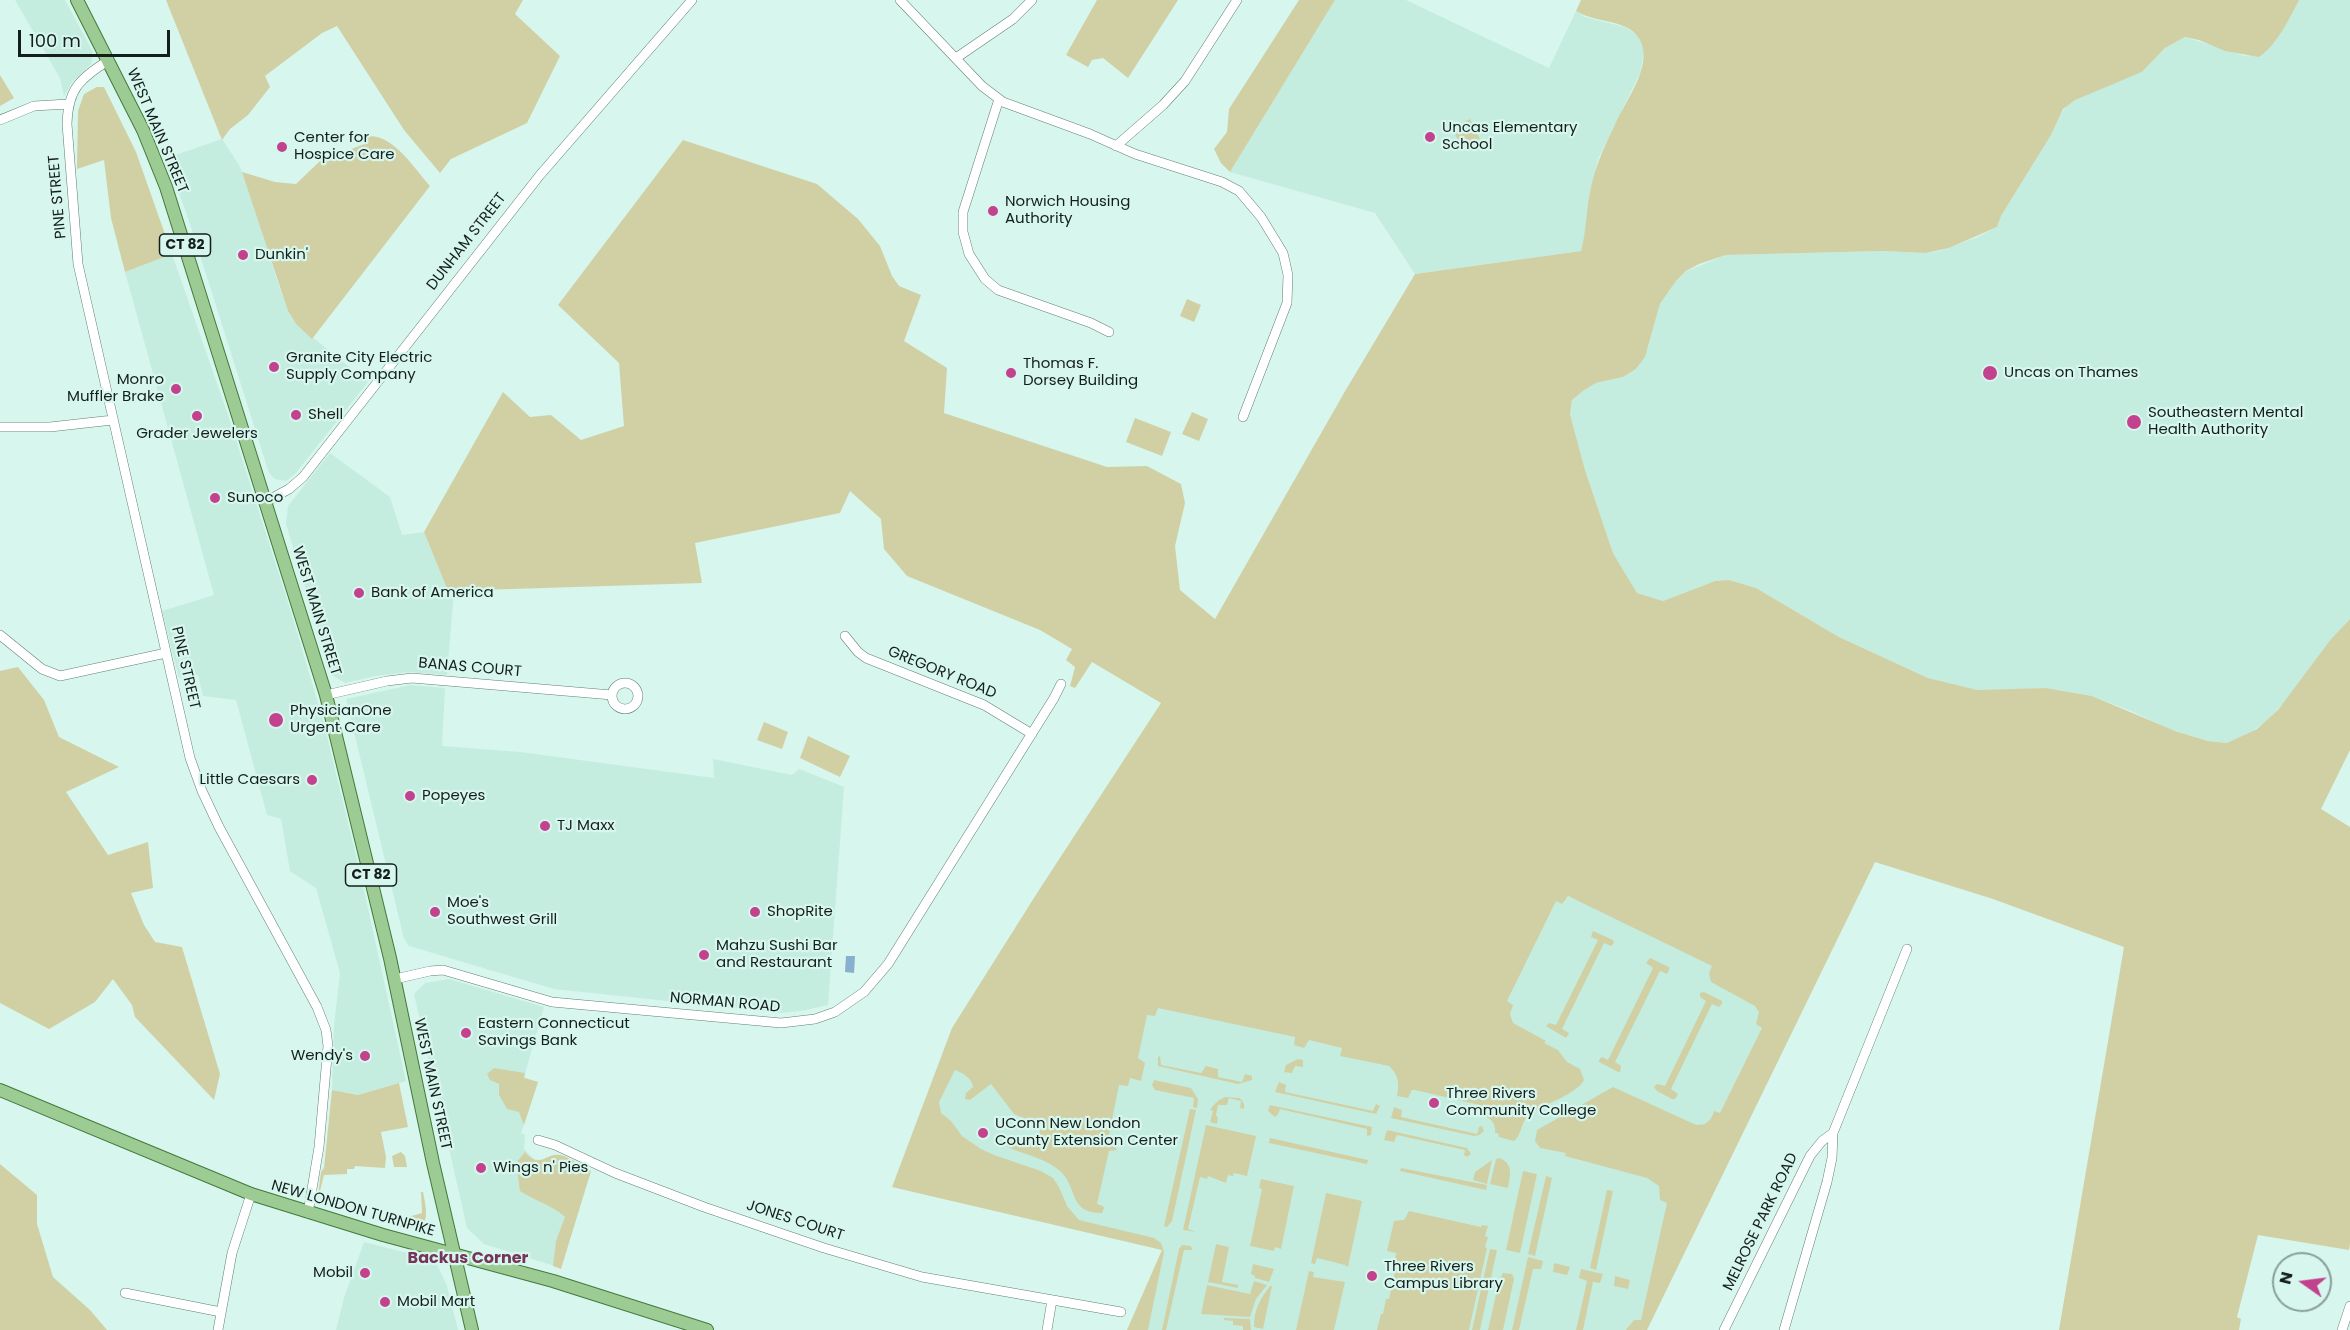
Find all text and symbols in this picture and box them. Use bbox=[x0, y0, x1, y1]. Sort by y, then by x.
scale bar bbox=[21, 18, 172, 56]
text: 100 m bbox=[29, 28, 81, 53]
street label: WEST MAIN STREET bbox=[123, 66, 191, 196]
place label: Uncas Elementary School bbox=[1442, 119, 1577, 154]
place label: Center for Hospice Care bbox=[294, 129, 395, 164]
marker: Uncas Elementary School bbox=[1423, 130, 1437, 144]
marker: Center for Hospice Care bbox=[275, 140, 289, 154]
street label: PINE STREET bbox=[45, 154, 71, 240]
street label: DUNHAM STREET bbox=[424, 190, 510, 294]
place label: Norwich Housing Authority bbox=[1005, 193, 1130, 228]
marker: Norwich Housing Authority bbox=[986, 204, 1000, 218]
road number: CT 82 bbox=[160, 234, 210, 256]
place label: Dunkin' bbox=[255, 246, 308, 264]
marker: Dunkin' bbox=[236, 248, 250, 262]
place label: Granite City Electric Supply Company bbox=[286, 349, 432, 384]
place label: Thomas F. Dorsey Building bbox=[1023, 355, 1138, 390]
marker: Granite City Electric Supply Company bbox=[267, 360, 281, 374]
marker: Uncas on Thames bbox=[1981, 364, 1999, 382]
place label: Uncas on Thames bbox=[2004, 364, 2138, 382]
marker: Thomas F. Dorsey Building bbox=[1004, 366, 1018, 380]
place label: Monro Muffler Brake bbox=[67, 371, 164, 406]
marker: Monro Muffler Brake bbox=[169, 382, 183, 396]
place label: Southeastern Mental Health Authority bbox=[2148, 404, 2303, 439]
place label: Shell bbox=[308, 406, 343, 424]
marker: Shell bbox=[289, 408, 303, 422]
marker: Grader Jewelers bbox=[190, 409, 204, 423]
marker: Southeastern Mental Health Authority bbox=[2125, 413, 2143, 431]
place label: Grader Jewelers bbox=[136, 425, 258, 443]
place label: Sunoco bbox=[227, 489, 283, 507]
marker: Sunoco bbox=[208, 491, 222, 505]
street label: WEST MAIN STREET bbox=[288, 544, 344, 678]
place label: Bank of America bbox=[371, 584, 494, 602]
marker: Bank of America bbox=[352, 586, 366, 600]
street label: PINE STREET bbox=[167, 625, 203, 711]
street label: GREGORY ROAD bbox=[885, 643, 999, 703]
street label: BANAS COURT bbox=[418, 655, 522, 681]
place label: PhysicianOne Urgent Care bbox=[290, 702, 391, 737]
marker: PhysicianOne Urgent Care bbox=[267, 711, 285, 729]
place label: Little Caesars bbox=[200, 771, 300, 789]
marker: Little Caesars bbox=[305, 773, 319, 787]
place label: Popeyes bbox=[422, 787, 485, 805]
marker: Popeyes bbox=[403, 789, 417, 803]
place label: TJ Maxx bbox=[557, 817, 614, 835]
marker: TJ Maxx bbox=[538, 819, 552, 833]
road number: CT 82 bbox=[346, 864, 397, 886]
place label: Moe's Southwest Grill bbox=[447, 894, 557, 929]
place label: ShopRite bbox=[767, 903, 833, 921]
marker: Moe's Southwest Grill bbox=[428, 905, 442, 919]
marker: ShopRite bbox=[748, 905, 762, 919]
place label: Mahzu Sushi Bar and Restaurant bbox=[716, 937, 838, 972]
marker: Mahzu Sushi Bar and Restaurant bbox=[697, 948, 711, 962]
street label: NORMAN ROAD bbox=[669, 989, 781, 1017]
place label: Eastern Connecticut Savings Bank bbox=[478, 1015, 630, 1050]
street label: WEST MAIN STREET bbox=[409, 1017, 455, 1151]
marker: Eastern Connecticut Savings Bank bbox=[459, 1026, 473, 1040]
place label: Wendy's bbox=[291, 1047, 353, 1065]
marker: Wendy's bbox=[358, 1049, 372, 1063]
place label: Three Rivers Community College bbox=[1446, 1085, 1596, 1120]
marker: Three Rivers Community College bbox=[1427, 1096, 1441, 1110]
place label: UConn New London County Extension Center bbox=[995, 1115, 1178, 1150]
marker: UConn New London County Extension Center bbox=[976, 1126, 990, 1140]
street label: MELROSE PARK ROAD bbox=[1720, 1150, 1802, 1294]
place label: Wings n' Pies bbox=[493, 1159, 588, 1177]
marker: Wings n' Pies bbox=[474, 1161, 488, 1175]
street label: NEW LONDON TURNPIKE bbox=[269, 1177, 437, 1241]
street label: JONES COURT bbox=[744, 1197, 846, 1245]
district label: Backus Corner bbox=[408, 1249, 528, 1269]
north arrow bbox=[2272, 1252, 2332, 1312]
place label: Three Rivers Campus Library bbox=[1384, 1258, 1503, 1293]
place label: Mobil bbox=[313, 1264, 353, 1282]
marker: Mobil bbox=[358, 1266, 372, 1280]
marker: Three Rivers Campus Library bbox=[1365, 1269, 1379, 1283]
text: N bbox=[2273, 1269, 2299, 1287]
place label: Mobil Mart bbox=[397, 1293, 475, 1311]
marker: Mobil Mart bbox=[378, 1295, 392, 1309]

